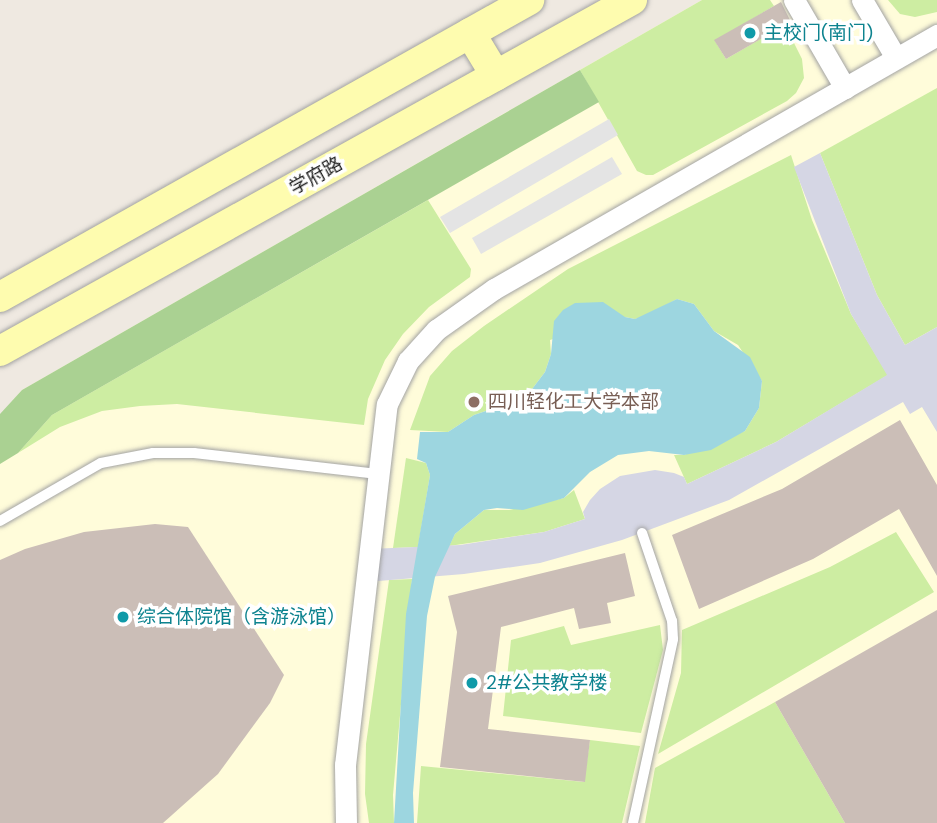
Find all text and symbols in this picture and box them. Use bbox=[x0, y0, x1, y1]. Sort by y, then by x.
place label: 主校门(南门) bbox=[764, 22, 873, 44]
marker: 主校门(南门) bbox=[742, 25, 758, 41]
street label: 学府路 bbox=[286, 152, 346, 200]
place label: 四川轻化工大学本部 bbox=[488, 391, 659, 413]
marker: 四川轻化工大学本部 bbox=[466, 394, 482, 410]
place label: 综合体院馆（含游泳馆） bbox=[137, 606, 346, 628]
marker: 综合体院馆（含游泳馆） bbox=[115, 609, 131, 625]
place label: 2#公共教学楼 bbox=[486, 672, 607, 694]
marker: 2#公共教学楼 bbox=[464, 675, 480, 691]

